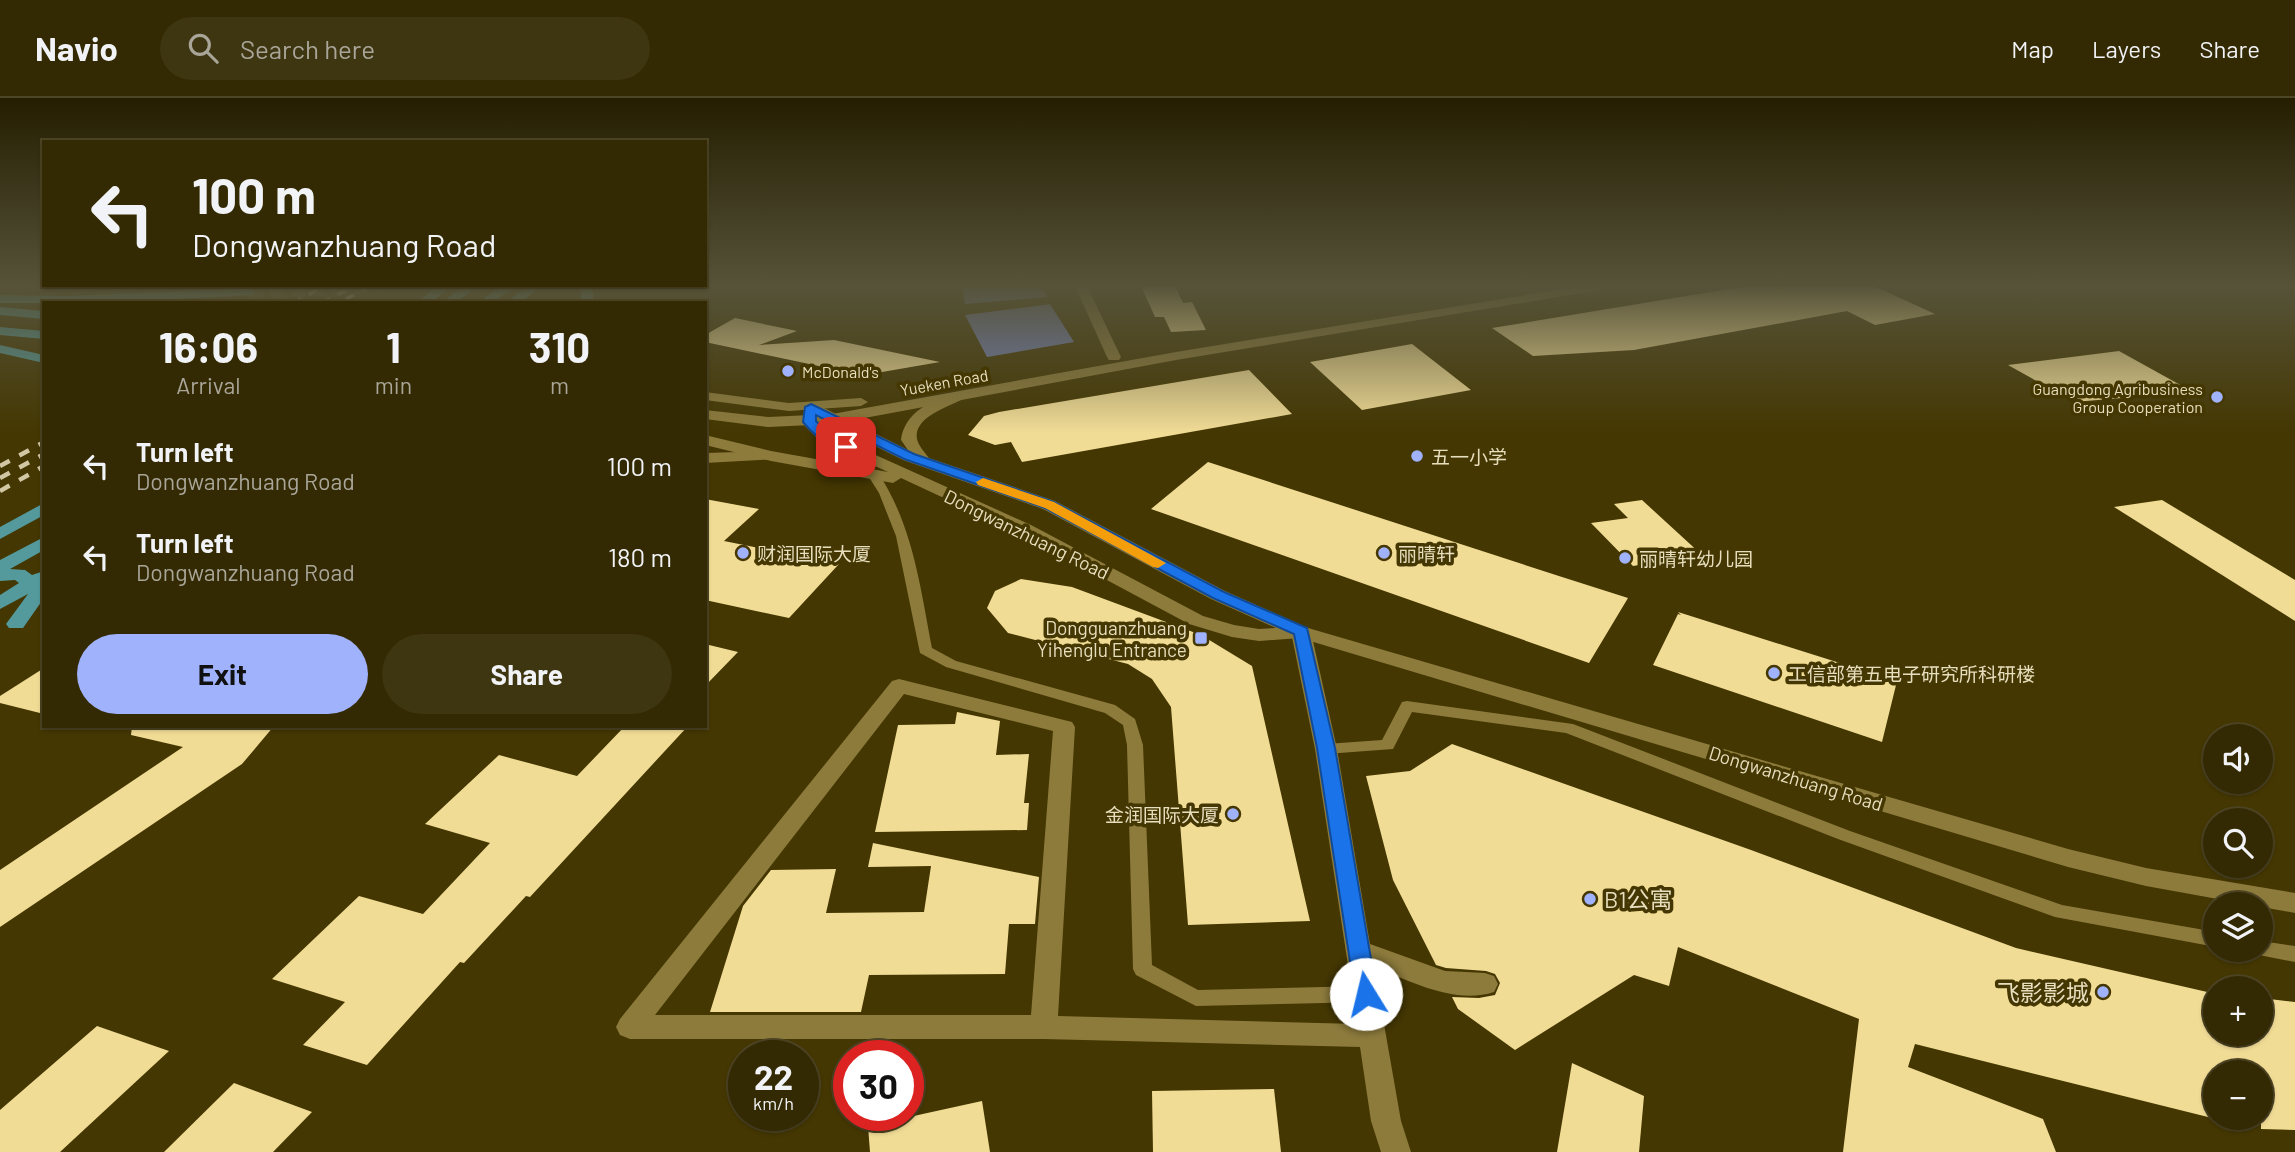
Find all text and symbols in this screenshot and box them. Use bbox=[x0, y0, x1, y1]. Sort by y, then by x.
search box bbox=[160, 17, 650, 80]
text: Navio bbox=[35, 28, 118, 68]
icon: search bbox=[184, 29, 222, 67]
text: Search here bbox=[240, 33, 375, 64]
text: Map bbox=[2011, 34, 2054, 63]
text: Layers bbox=[2092, 34, 2161, 63]
text: Share bbox=[2199, 34, 2260, 63]
text: 100 m bbox=[192, 165, 316, 224]
icon: left bbox=[77, 168, 168, 259]
text: Dongwanzhuang Road bbox=[192, 225, 496, 263]
text: 16:06 bbox=[159, 321, 258, 371]
text: 1 bbox=[386, 321, 401, 371]
text: 310 bbox=[529, 321, 590, 371]
place label: McDonald's bbox=[802, 362, 879, 381]
marker: McDonald's bbox=[780, 363, 796, 379]
street label: Yueken Road bbox=[898, 365, 990, 399]
text: Arrival bbox=[176, 371, 241, 399]
text: min bbox=[375, 371, 412, 399]
text: m bbox=[550, 371, 569, 399]
place label: Guangdong Agribusiness Group Cooperation bbox=[2032, 379, 2203, 416]
marker: Guangdong Agribusiness Group Cooperation bbox=[2209, 389, 2225, 405]
pin bbox=[816, 417, 876, 477]
icon: arrive bbox=[827, 428, 865, 466]
text: Turn left bbox=[136, 436, 234, 467]
place label: 五一小学 bbox=[1431, 445, 1507, 468]
icon: left bbox=[77, 447, 115, 485]
marker: 五一小学 bbox=[1409, 448, 1425, 464]
text: 100 m bbox=[607, 450, 672, 481]
text: Dongwanzhuang Road bbox=[136, 467, 355, 495]
street label: Dongwanzhuang Road bbox=[941, 484, 1113, 584]
text: Turn left bbox=[136, 527, 234, 558]
icon: left bbox=[77, 538, 115, 576]
text: 180 m bbox=[608, 541, 672, 572]
place label: 财润国际大厦 bbox=[757, 542, 871, 565]
place label: 丽晴轩 bbox=[1398, 542, 1455, 565]
marker: 财润国际大厦 bbox=[735, 545, 751, 561]
marker: 丽晴轩 bbox=[1376, 545, 1392, 561]
place label: 丽晴轩幼儿园 bbox=[1639, 547, 1753, 570]
marker: 丽晴轩幼儿园 bbox=[1617, 550, 1633, 566]
text: Dongwanzhuang Road bbox=[136, 558, 355, 586]
place label: Dongguanzhuang Yihenglu Entrance bbox=[1037, 616, 1187, 661]
marker: Dongguanzhuang Yihenglu Entrance bbox=[1193, 630, 1209, 646]
button: Exit bbox=[77, 634, 368, 714]
button: Share bbox=[382, 634, 672, 714]
place label: 工信部第五电子研究所科研楼 bbox=[1788, 662, 2035, 685]
marker: 工信部第五电子研究所科研楼 bbox=[1766, 665, 1782, 681]
map controls bbox=[2203, 724, 2273, 1130]
button: sound bbox=[2203, 724, 2273, 794]
street label: Dongwanzhuang Road bbox=[1706, 741, 1886, 815]
place label: 金润国际大厦 bbox=[1105, 803, 1219, 826]
marker: 金润国际大厦 bbox=[1225, 806, 1241, 822]
button: search bbox=[2203, 808, 2273, 878]
place label: B1公寓 bbox=[1604, 885, 1672, 913]
marker: B1公寓 bbox=[1582, 891, 1598, 907]
button: layers bbox=[2203, 892, 2273, 962]
position arrow bbox=[1329, 957, 1403, 1031]
button: + bbox=[2203, 976, 2273, 1046]
place label: 飞影影城 bbox=[1997, 978, 2089, 1006]
marker: 飞影影城 bbox=[2095, 984, 2111, 1000]
speed limit sign: 30 bbox=[833, 1040, 924, 1131]
text: 22 bbox=[754, 1055, 793, 1097]
button: − bbox=[2203, 1060, 2273, 1130]
text: km/h bbox=[753, 1092, 794, 1114]

